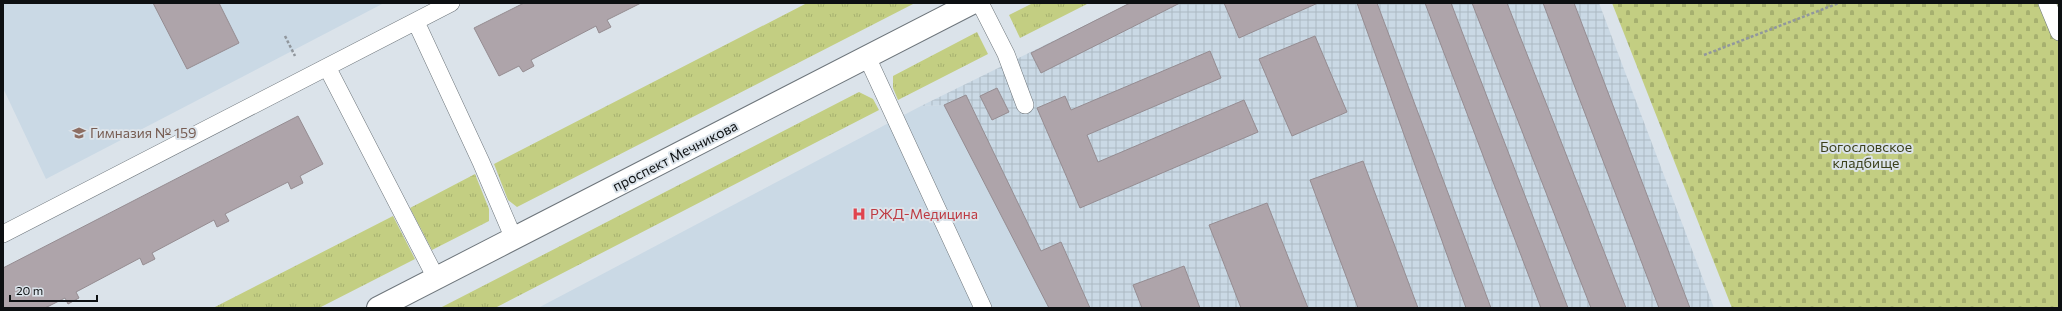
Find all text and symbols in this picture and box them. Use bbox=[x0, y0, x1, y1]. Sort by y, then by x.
street label: проспект Мечникова bbox=[609, 117, 740, 194]
place label: Гимназия № 159 bbox=[90, 124, 196, 141]
school or university icon: Гимназия № 159 bbox=[71, 125, 87, 141]
park label: Богословское кладбище bbox=[1820, 138, 1912, 171]
place label: РЖД-Медицина bbox=[870, 205, 978, 222]
hospital icon: РЖД-Медицина bbox=[851, 206, 867, 222]
scale bar bbox=[10, 277, 97, 303]
text: 20 m bbox=[16, 283, 43, 297]

